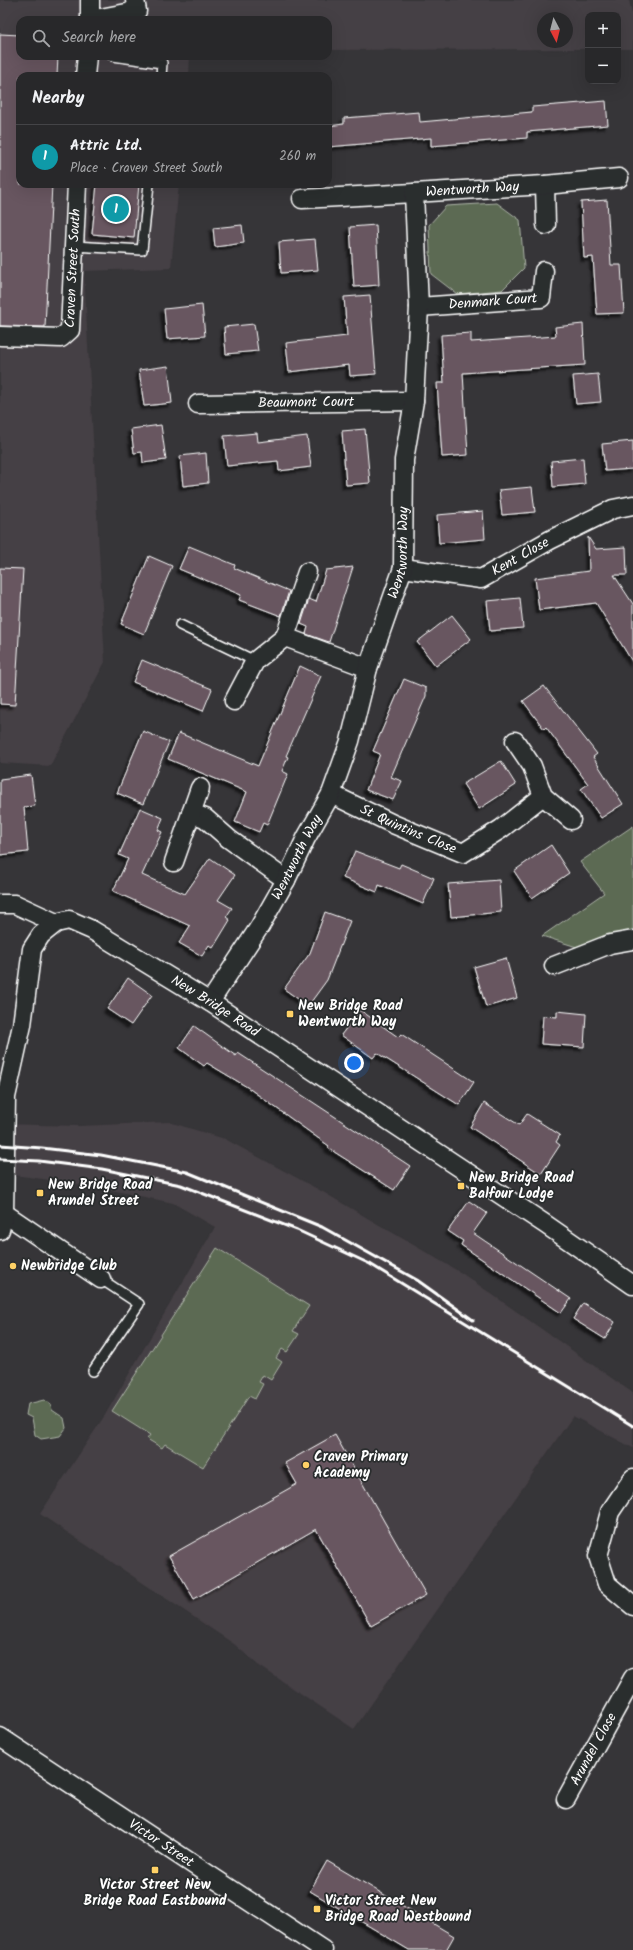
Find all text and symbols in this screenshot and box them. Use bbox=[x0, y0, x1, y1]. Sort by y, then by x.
north arrow bbox=[537, 12, 573, 48]
map controls bbox=[585, 12, 621, 84]
button: + bbox=[585, 12, 621, 48]
search box bbox=[16, 16, 332, 60]
text: Search here bbox=[62, 26, 136, 50]
icon: search bbox=[30, 27, 52, 49]
button: − bbox=[585, 48, 621, 84]
text: Nearby bbox=[32, 85, 84, 112]
text: Attric Ltd. bbox=[70, 134, 142, 158]
text: 1 bbox=[43, 146, 47, 167]
text: 260 m bbox=[279, 146, 316, 167]
text: Place · Craven Street South bbox=[70, 158, 222, 179]
street label: Wentworth Way bbox=[425, 176, 520, 203]
pin: 1 bbox=[103, 194, 129, 224]
street label: Craven Street South bbox=[59, 208, 87, 328]
street label: Denmark Court bbox=[448, 287, 539, 316]
street label: Beaumont Court bbox=[258, 391, 355, 414]
street label: Wentworth Way bbox=[382, 506, 415, 602]
street label: Kent Close bbox=[487, 531, 554, 582]
street label: St Quintins Close bbox=[356, 799, 460, 860]
street label: Wentworth Way bbox=[266, 810, 328, 904]
street label: New Bridge Road bbox=[167, 970, 265, 1043]
place label: New Bridge Road Wentworth Way bbox=[298, 995, 403, 1033]
marker: New Bridge Road Wentworth Way bbox=[285, 1009, 295, 1019]
your location bbox=[344, 1053, 364, 1073]
place label: New Bridge Road Balfour Lodge bbox=[469, 1167, 574, 1205]
place label: New Bridge Road Arundel Street bbox=[48, 1174, 153, 1212]
marker: New Bridge Road Balfour Lodge bbox=[456, 1181, 466, 1191]
marker: New Bridge Road Arundel Street bbox=[35, 1188, 45, 1198]
place label: Newbridge Club bbox=[21, 1255, 117, 1277]
marker: Newbridge Club bbox=[8, 1261, 18, 1271]
place label: Craven Primary Academy bbox=[314, 1446, 409, 1484]
marker: Craven Primary Academy bbox=[301, 1460, 311, 1470]
street label: Arundel Close bbox=[565, 1708, 623, 1790]
street label: Victor Street bbox=[124, 1814, 199, 1873]
marker: Victor Street New Bridge Road Eastbound bbox=[150, 1865, 160, 1875]
place label: Victor Street New Bridge Road Eastbound bbox=[84, 1874, 227, 1912]
place label: Victor Street New Bridge Road Westbound bbox=[325, 1890, 471, 1928]
marker: Victor Street New Bridge Road Westbound bbox=[312, 1904, 322, 1914]

